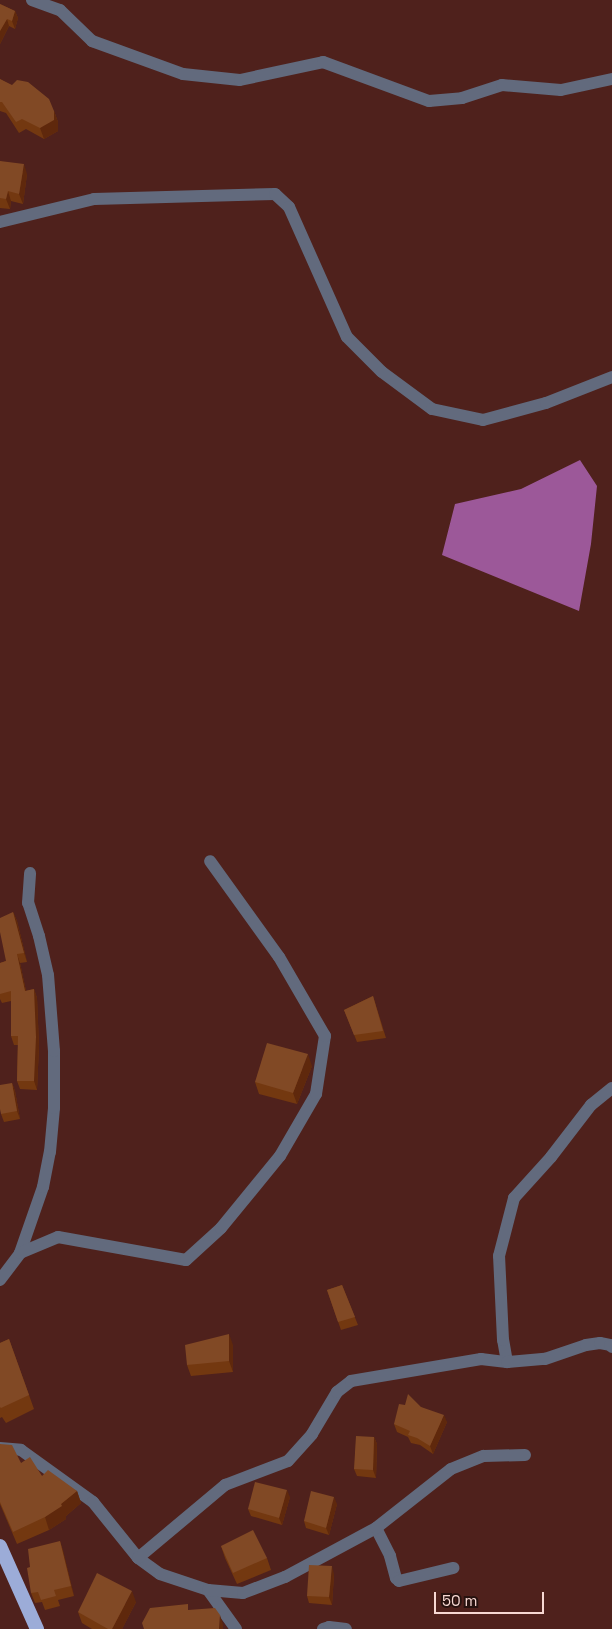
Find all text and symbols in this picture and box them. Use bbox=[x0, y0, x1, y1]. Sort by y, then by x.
scale bar bbox=[437, 1582, 547, 1614]
text: 50 m bbox=[442, 1591, 477, 1610]

